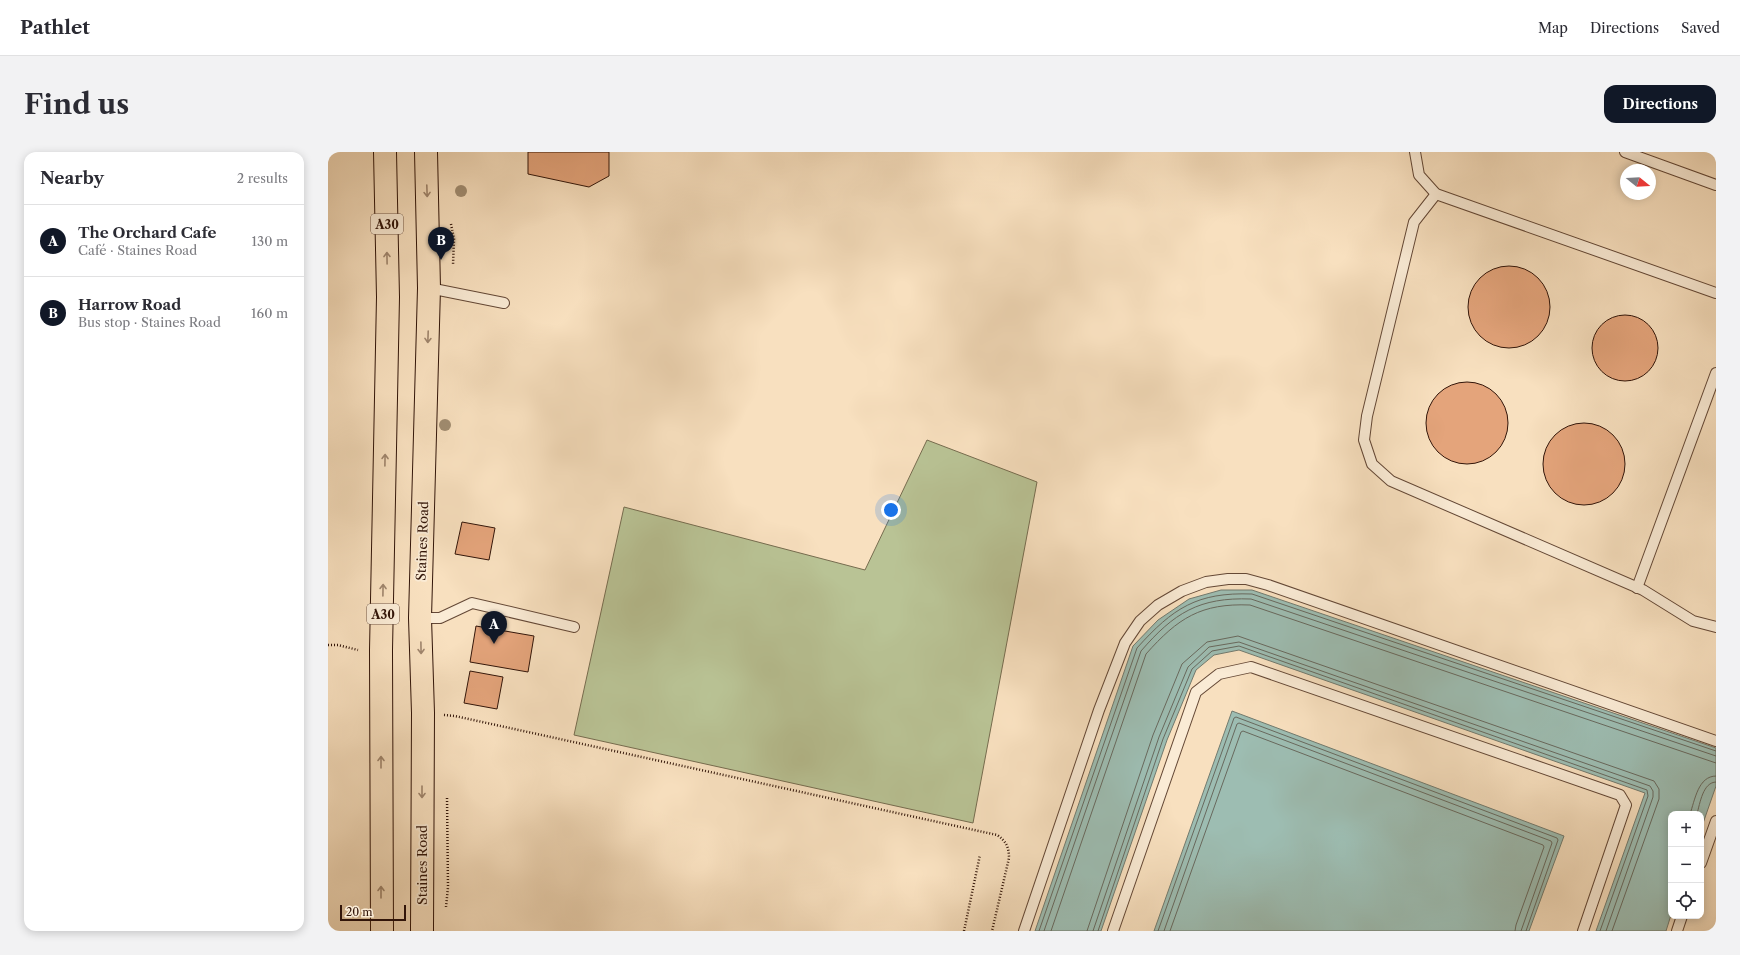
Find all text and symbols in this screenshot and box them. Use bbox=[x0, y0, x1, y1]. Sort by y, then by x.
text: Pathlet bbox=[20, 16, 90, 39]
text: Map bbox=[1538, 19, 1568, 37]
text: Directions bbox=[1590, 19, 1659, 37]
text: Saved bbox=[1681, 19, 1720, 37]
button: Directions bbox=[1604, 85, 1716, 123]
text: Find us bbox=[24, 87, 129, 121]
north arrow bbox=[1620, 164, 1656, 200]
text: Nearby bbox=[40, 168, 104, 188]
text: 2 results bbox=[237, 170, 288, 186]
one-way arrow bbox=[423, 184, 430, 197]
road number: A30 bbox=[371, 214, 403, 234]
text: The Orchard Cafe bbox=[78, 223, 217, 242]
pin: B bbox=[428, 227, 454, 260]
text: A bbox=[48, 233, 58, 249]
text: 130 m bbox=[252, 233, 288, 249]
text: Café · Staines Road bbox=[78, 242, 197, 258]
one-way arrow bbox=[383, 252, 391, 265]
text: Harrow Road bbox=[78, 295, 181, 314]
text: B bbox=[48, 305, 58, 321]
text: 160 m bbox=[251, 305, 288, 321]
text: Bus stop · Staines Road bbox=[78, 314, 221, 330]
one-way arrow bbox=[424, 330, 432, 343]
one-way arrow bbox=[381, 454, 389, 467]
your location bbox=[881, 500, 901, 520]
street label: Staines Road bbox=[413, 501, 431, 581]
one-way arrow bbox=[379, 584, 387, 597]
road number: A30 bbox=[367, 604, 399, 624]
pin: A bbox=[481, 611, 507, 644]
one-way arrow bbox=[417, 641, 424, 654]
one-way arrow bbox=[377, 756, 385, 769]
one-way arrow bbox=[418, 785, 426, 798]
map controls bbox=[1668, 811, 1704, 919]
button: + bbox=[1668, 811, 1704, 847]
street label: Staines Road bbox=[414, 825, 430, 905]
button: − bbox=[1668, 847, 1704, 883]
button: locate bbox=[1668, 883, 1704, 919]
one-way arrow bbox=[377, 886, 385, 899]
scale bar bbox=[340, 903, 406, 922]
text: 20 m bbox=[346, 905, 372, 919]

